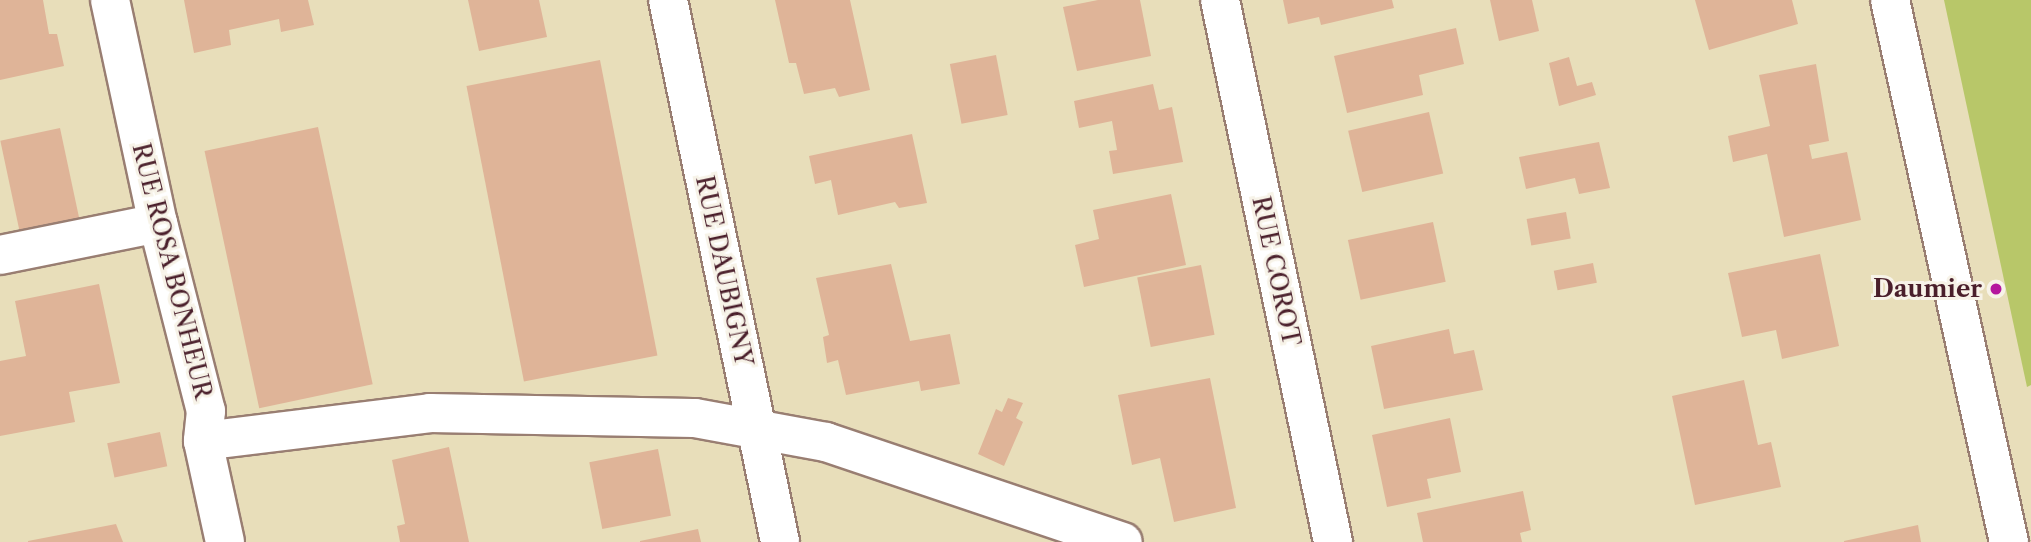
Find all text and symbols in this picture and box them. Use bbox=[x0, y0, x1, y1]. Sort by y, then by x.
street label: RUE ROSA BONHEUR bbox=[126, 140, 218, 402]
street label: RUE DAUBIGNY bbox=[690, 173, 758, 369]
street label: RUE COROT bbox=[1246, 194, 1306, 348]
place label: Daumier bbox=[1873, 275, 1982, 303]
marker: Daumier bbox=[1988, 281, 2004, 297]

